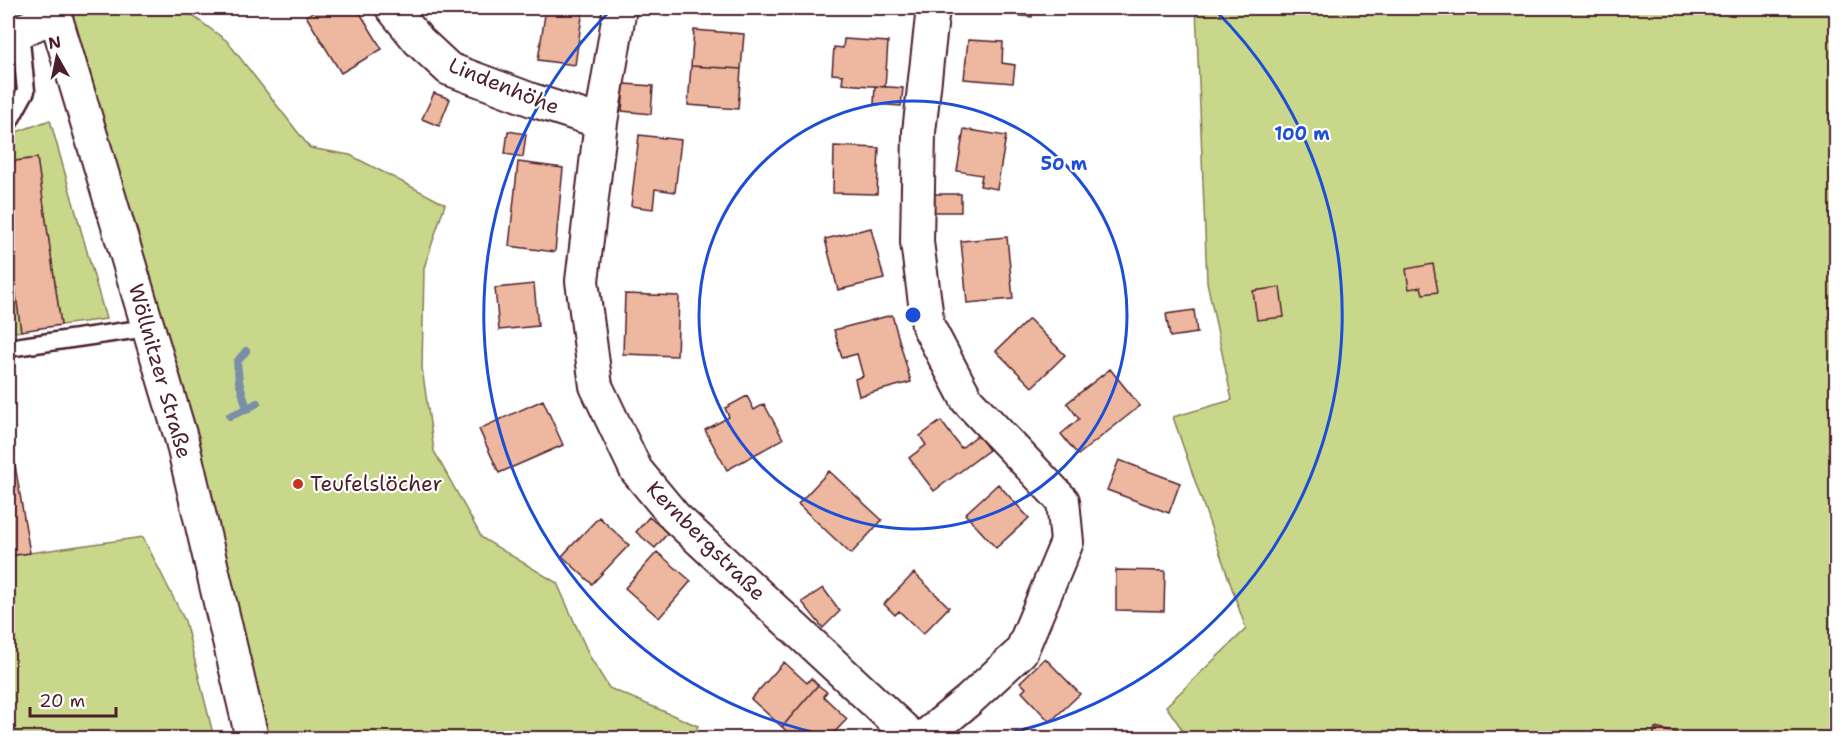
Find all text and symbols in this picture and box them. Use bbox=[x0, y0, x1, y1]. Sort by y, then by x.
north arrow bbox=[27, 27, 87, 87]
text: N bbox=[47, 31, 63, 54]
street label: Lindenhöhe bbox=[444, 51, 564, 121]
text: 100 m bbox=[1274, 122, 1330, 146]
text: 50 m bbox=[1041, 152, 1088, 176]
street label: Wöllnitzer Straße bbox=[122, 280, 198, 462]
centre of rings bbox=[903, 305, 923, 325]
place label: Teufelslöcher bbox=[310, 470, 442, 498]
street label: Kernbergstraße bbox=[640, 475, 772, 607]
marker: Teufelslöcher bbox=[291, 477, 305, 491]
scale bar bbox=[30, 680, 116, 718]
text: 20 m bbox=[39, 689, 85, 713]

